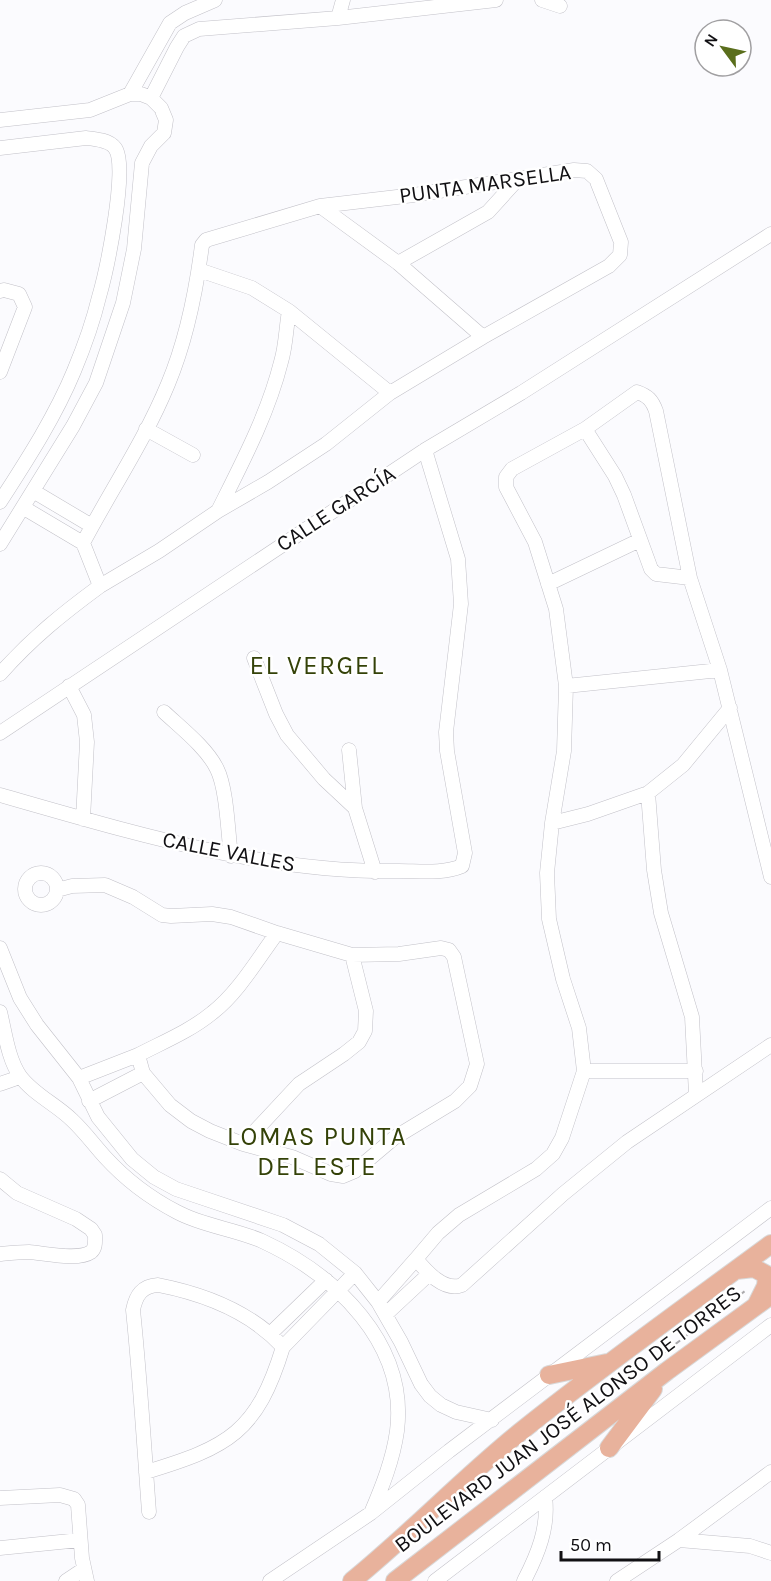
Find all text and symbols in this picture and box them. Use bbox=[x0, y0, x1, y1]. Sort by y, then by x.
north arrow bbox=[693, 18, 753, 78]
text: N bbox=[700, 30, 722, 50]
street label: PUNTA MARSELLA bbox=[397, 159, 573, 209]
street label: CALLE GARCÍA bbox=[271, 460, 401, 557]
district label: EL VERGEL bbox=[249, 650, 385, 681]
street label: CALLE VALLES bbox=[160, 826, 298, 878]
district label: LOMAS PUNTA DEL ESTE bbox=[227, 1121, 407, 1182]
street label: BOULEVARD JUAN JOSÉ ALONSO DE TORRES bbox=[389, 1279, 746, 1558]
scale bar bbox=[561, 1524, 658, 1562]
text: 50 m bbox=[570, 1534, 612, 1556]

